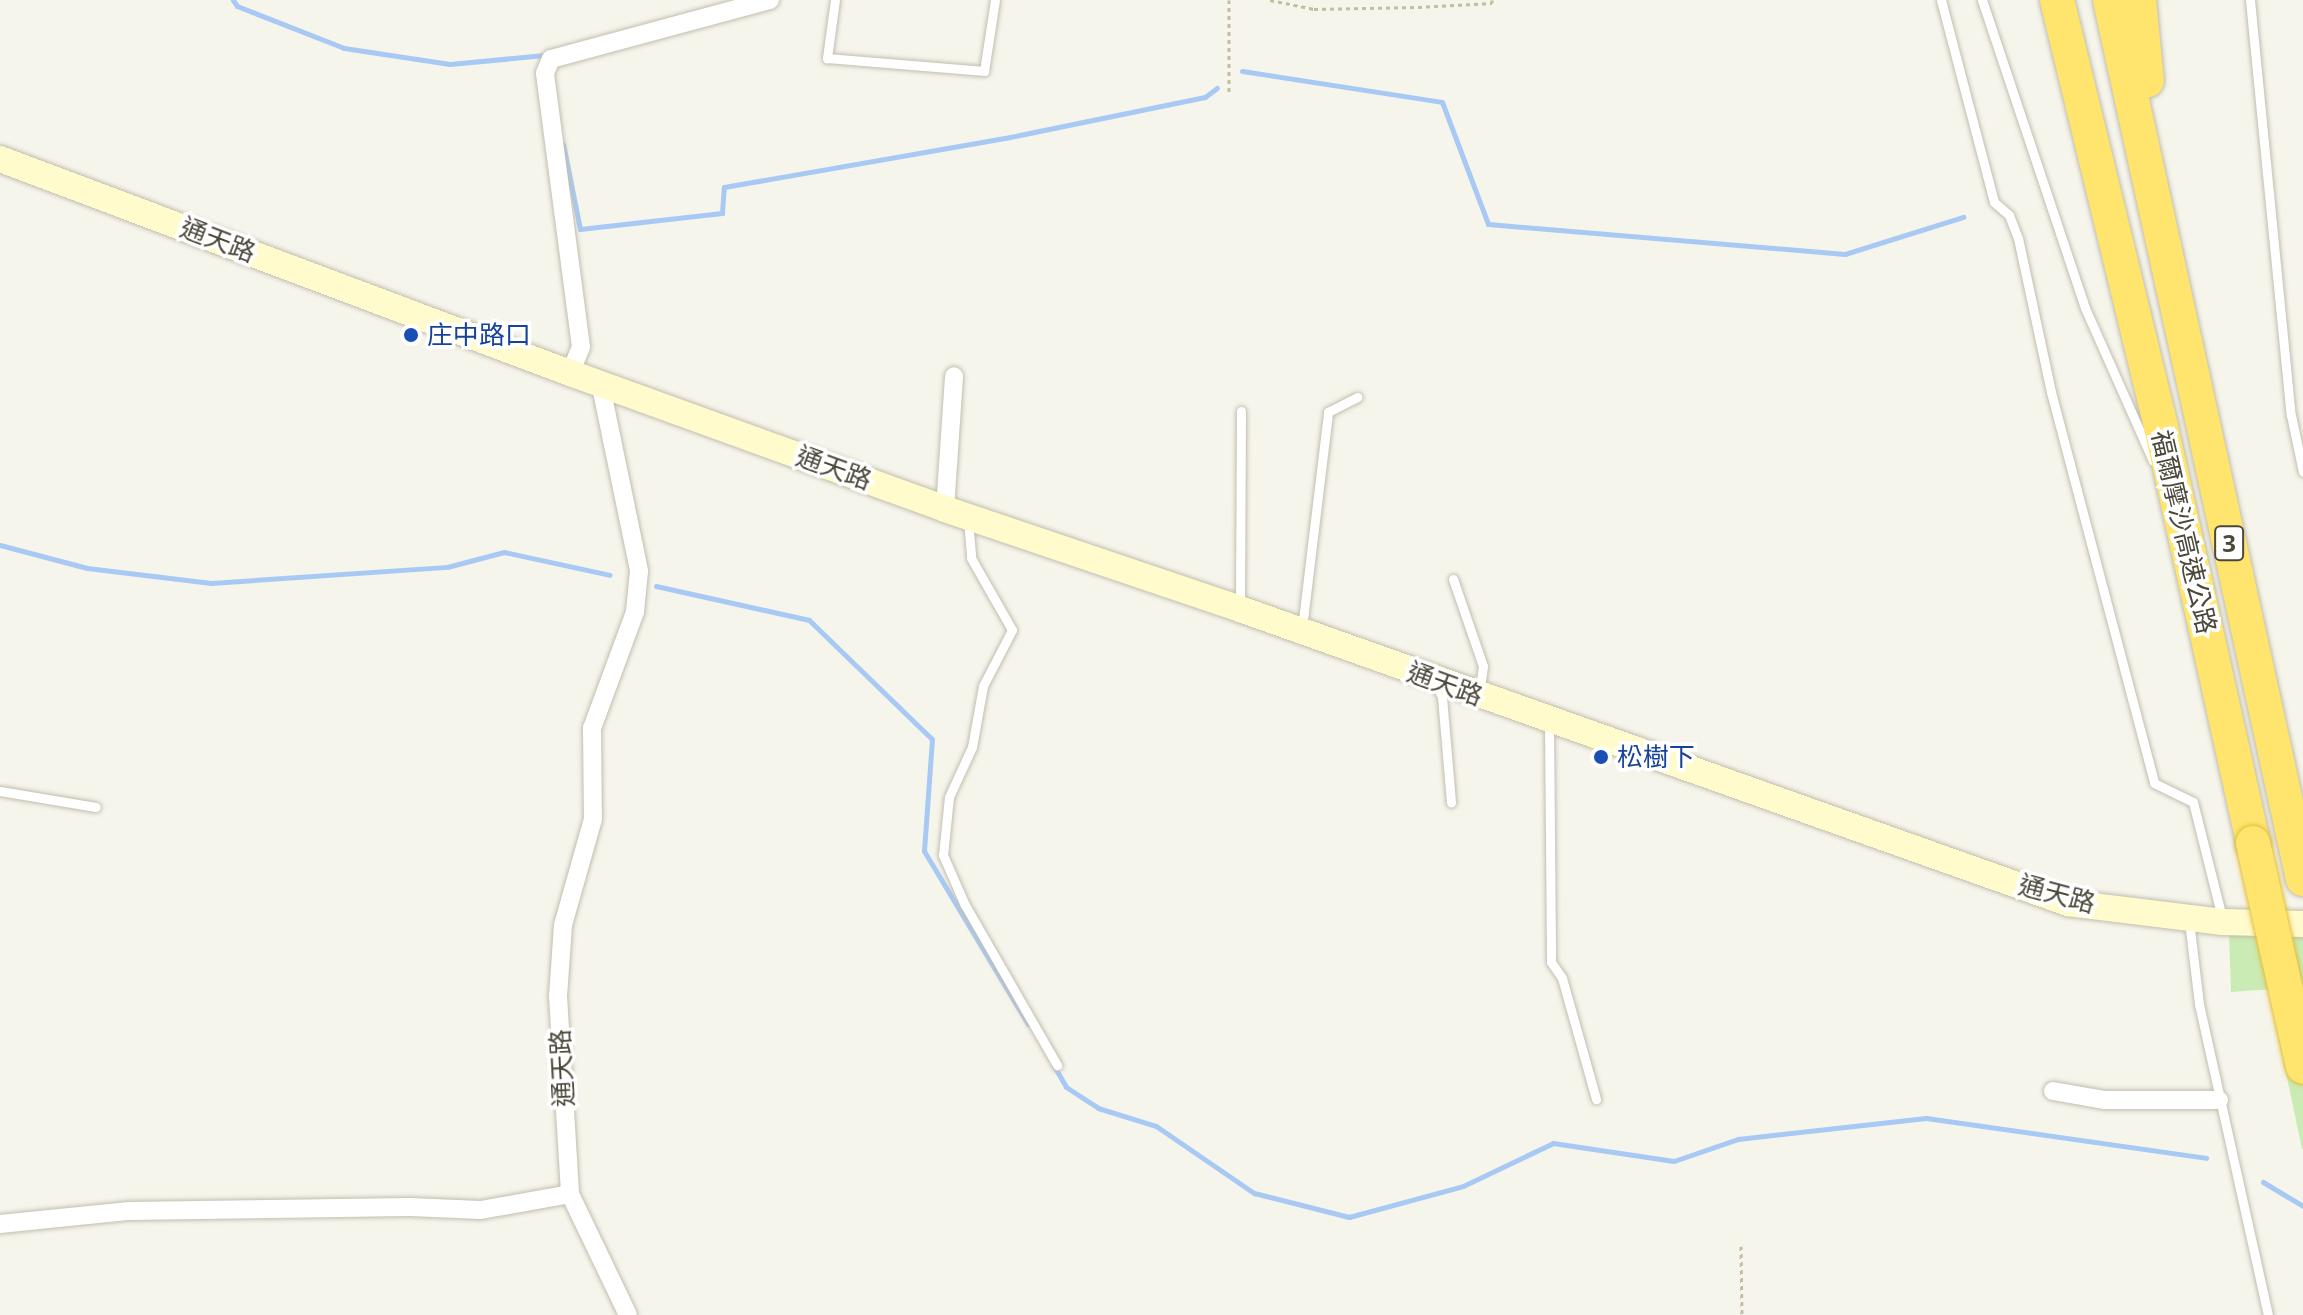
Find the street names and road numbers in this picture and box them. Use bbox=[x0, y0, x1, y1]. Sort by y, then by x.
street label: 通天路 bbox=[176, 211, 260, 269]
street label: 福爾摩沙高速公路 bbox=[2145, 427, 2223, 637]
street label: 通天路 bbox=[792, 440, 876, 496]
road number: 3 bbox=[2213, 523, 2245, 563]
street label: 通天路 bbox=[1403, 656, 1487, 712]
street label: 通天路 bbox=[2015, 869, 2099, 919]
street label: 通天路 bbox=[544, 1028, 580, 1108]

